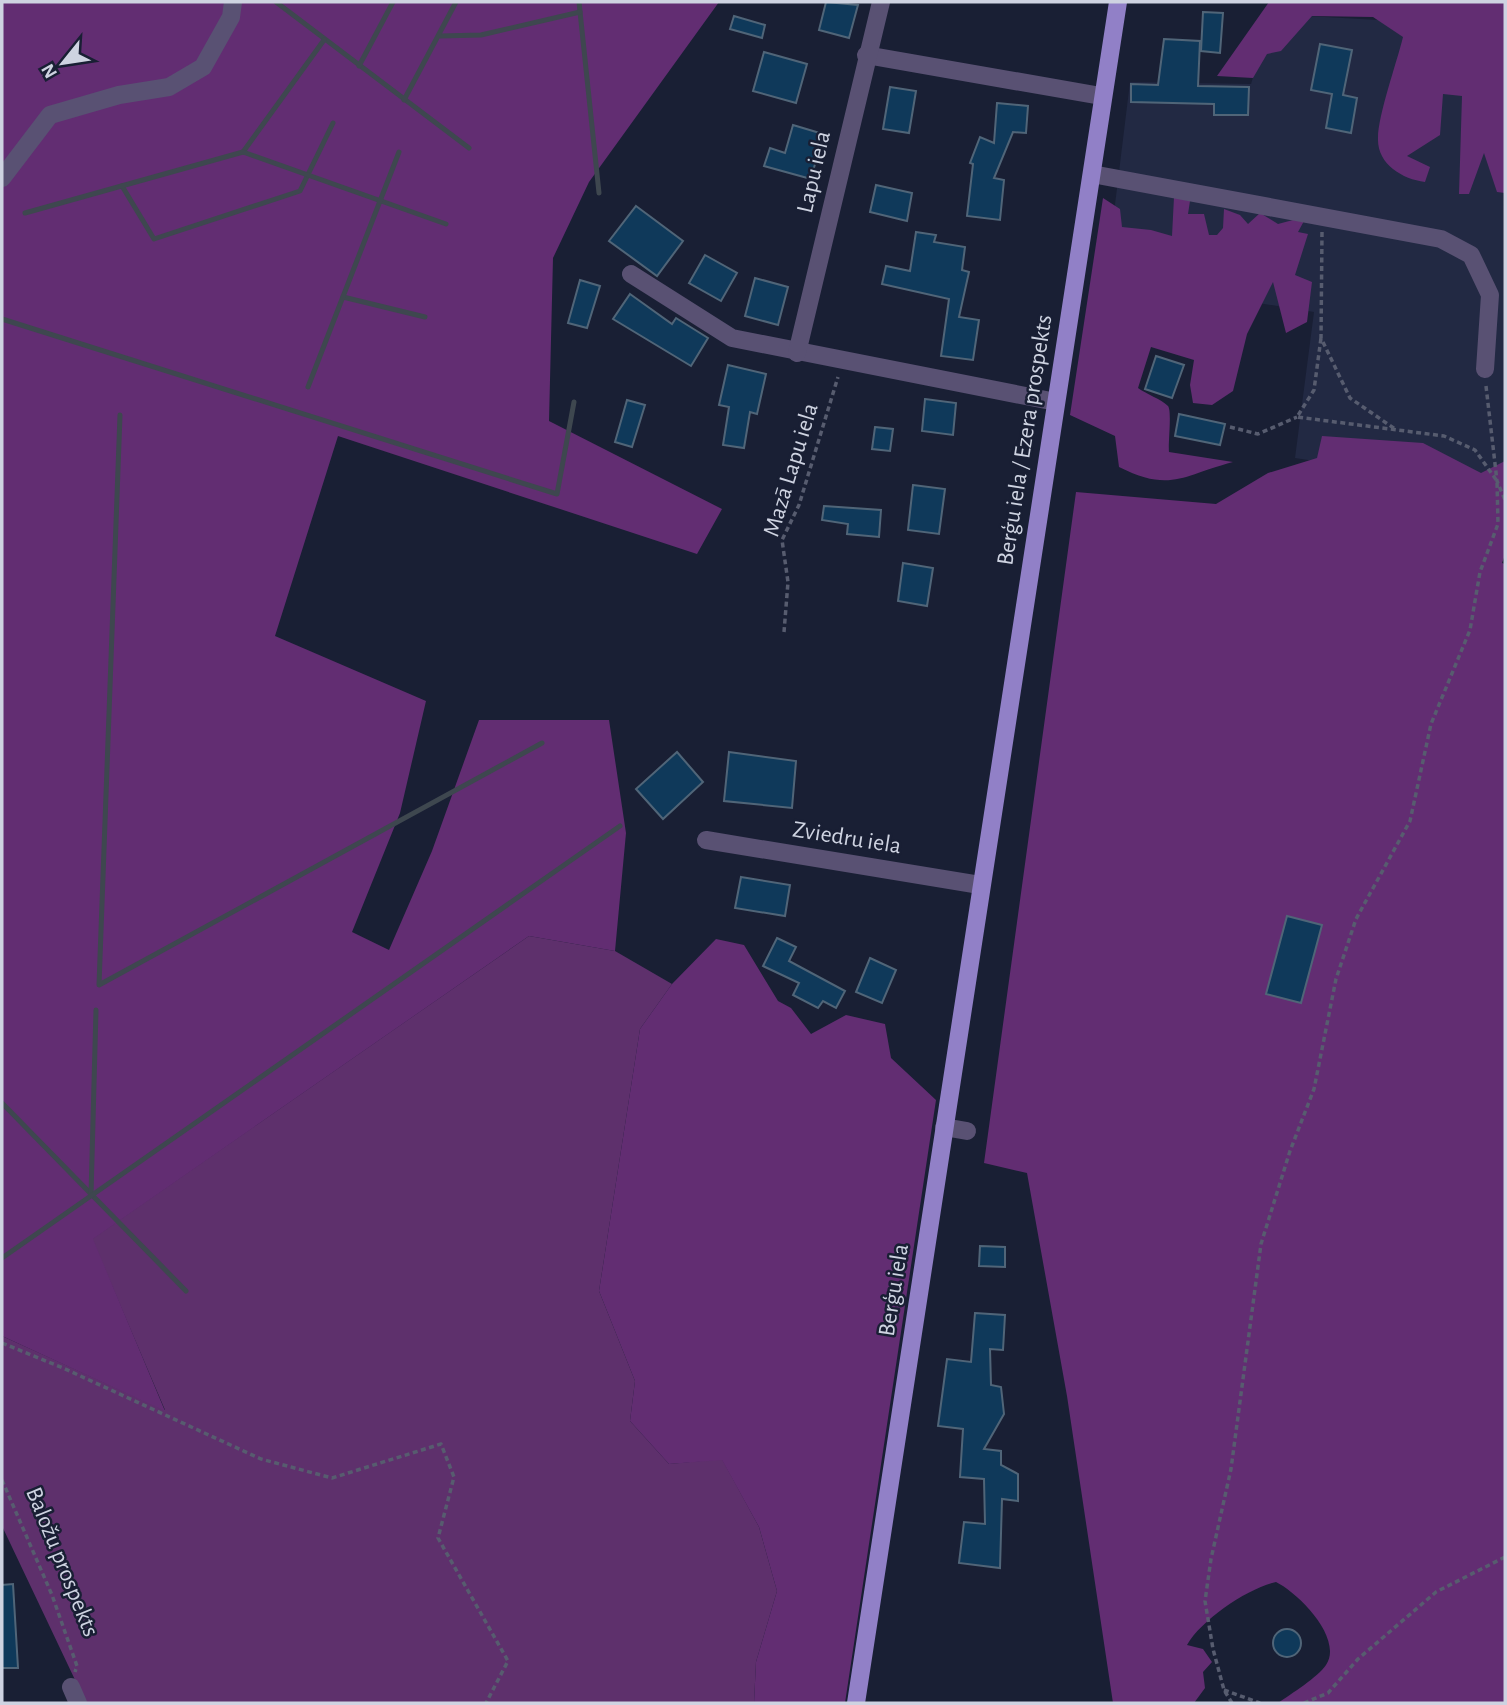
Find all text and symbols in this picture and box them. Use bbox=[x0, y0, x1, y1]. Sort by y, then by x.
north arrow bbox=[28, 28, 98, 98]
text: N bbox=[38, 60, 61, 81]
street label: Lapu iela bbox=[793, 129, 835, 215]
street label: Berģu iela / Ezera prospekts bbox=[993, 313, 1057, 567]
street label: Mazā Lapu iela bbox=[759, 400, 823, 540]
street label: Zviedru iela bbox=[791, 818, 903, 858]
street label: Berģu iela bbox=[875, 1242, 913, 1338]
street label: Baložu prospekts bbox=[21, 1484, 103, 1640]

